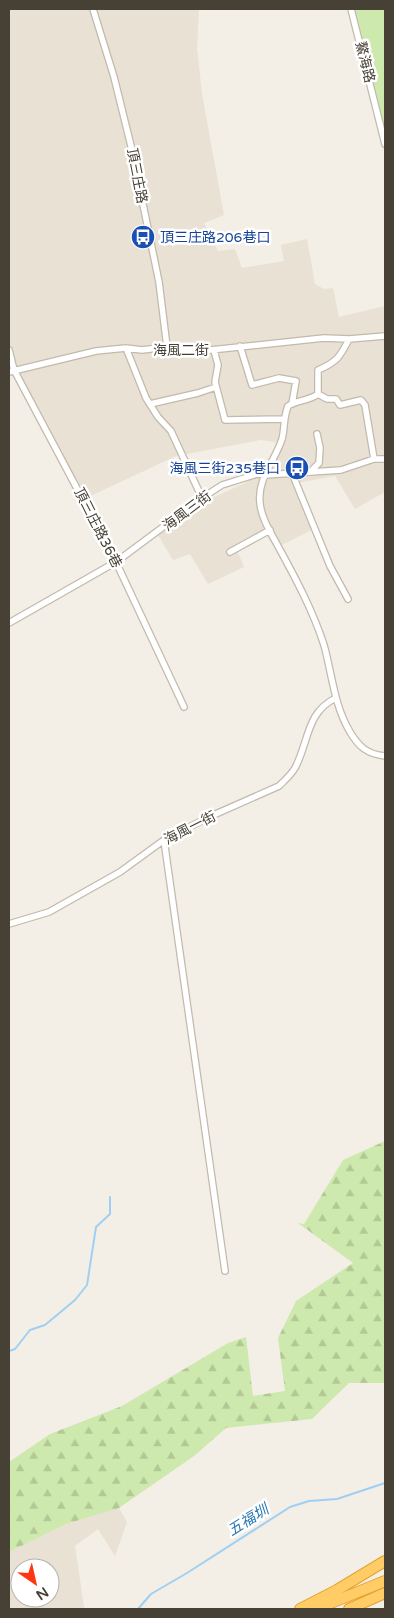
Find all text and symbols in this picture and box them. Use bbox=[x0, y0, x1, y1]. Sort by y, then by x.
street label: 鰲海路 bbox=[352, 40, 378, 84]
street label: 頂三庄路 bbox=[123, 147, 151, 205]
bus stop icon: 頂三庄路206巷口 bbox=[130, 224, 156, 250]
place label: 頂三庄路206巷口 bbox=[160, 229, 270, 246]
street label: 海風二街 bbox=[153, 342, 209, 359]
bus stop icon: 海風三街235巷口 bbox=[284, 455, 310, 481]
place label: 海風三街235巷口 bbox=[170, 460, 280, 477]
street label: 頂三庄路36巷 bbox=[71, 485, 125, 571]
street label: 海風三街 bbox=[160, 487, 214, 535]
street label: 海風一街 bbox=[161, 808, 219, 848]
water label: 五福圳 bbox=[224, 1499, 274, 1540]
north arrow bbox=[10, 1558, 60, 1608]
text: N bbox=[33, 1583, 51, 1604]

